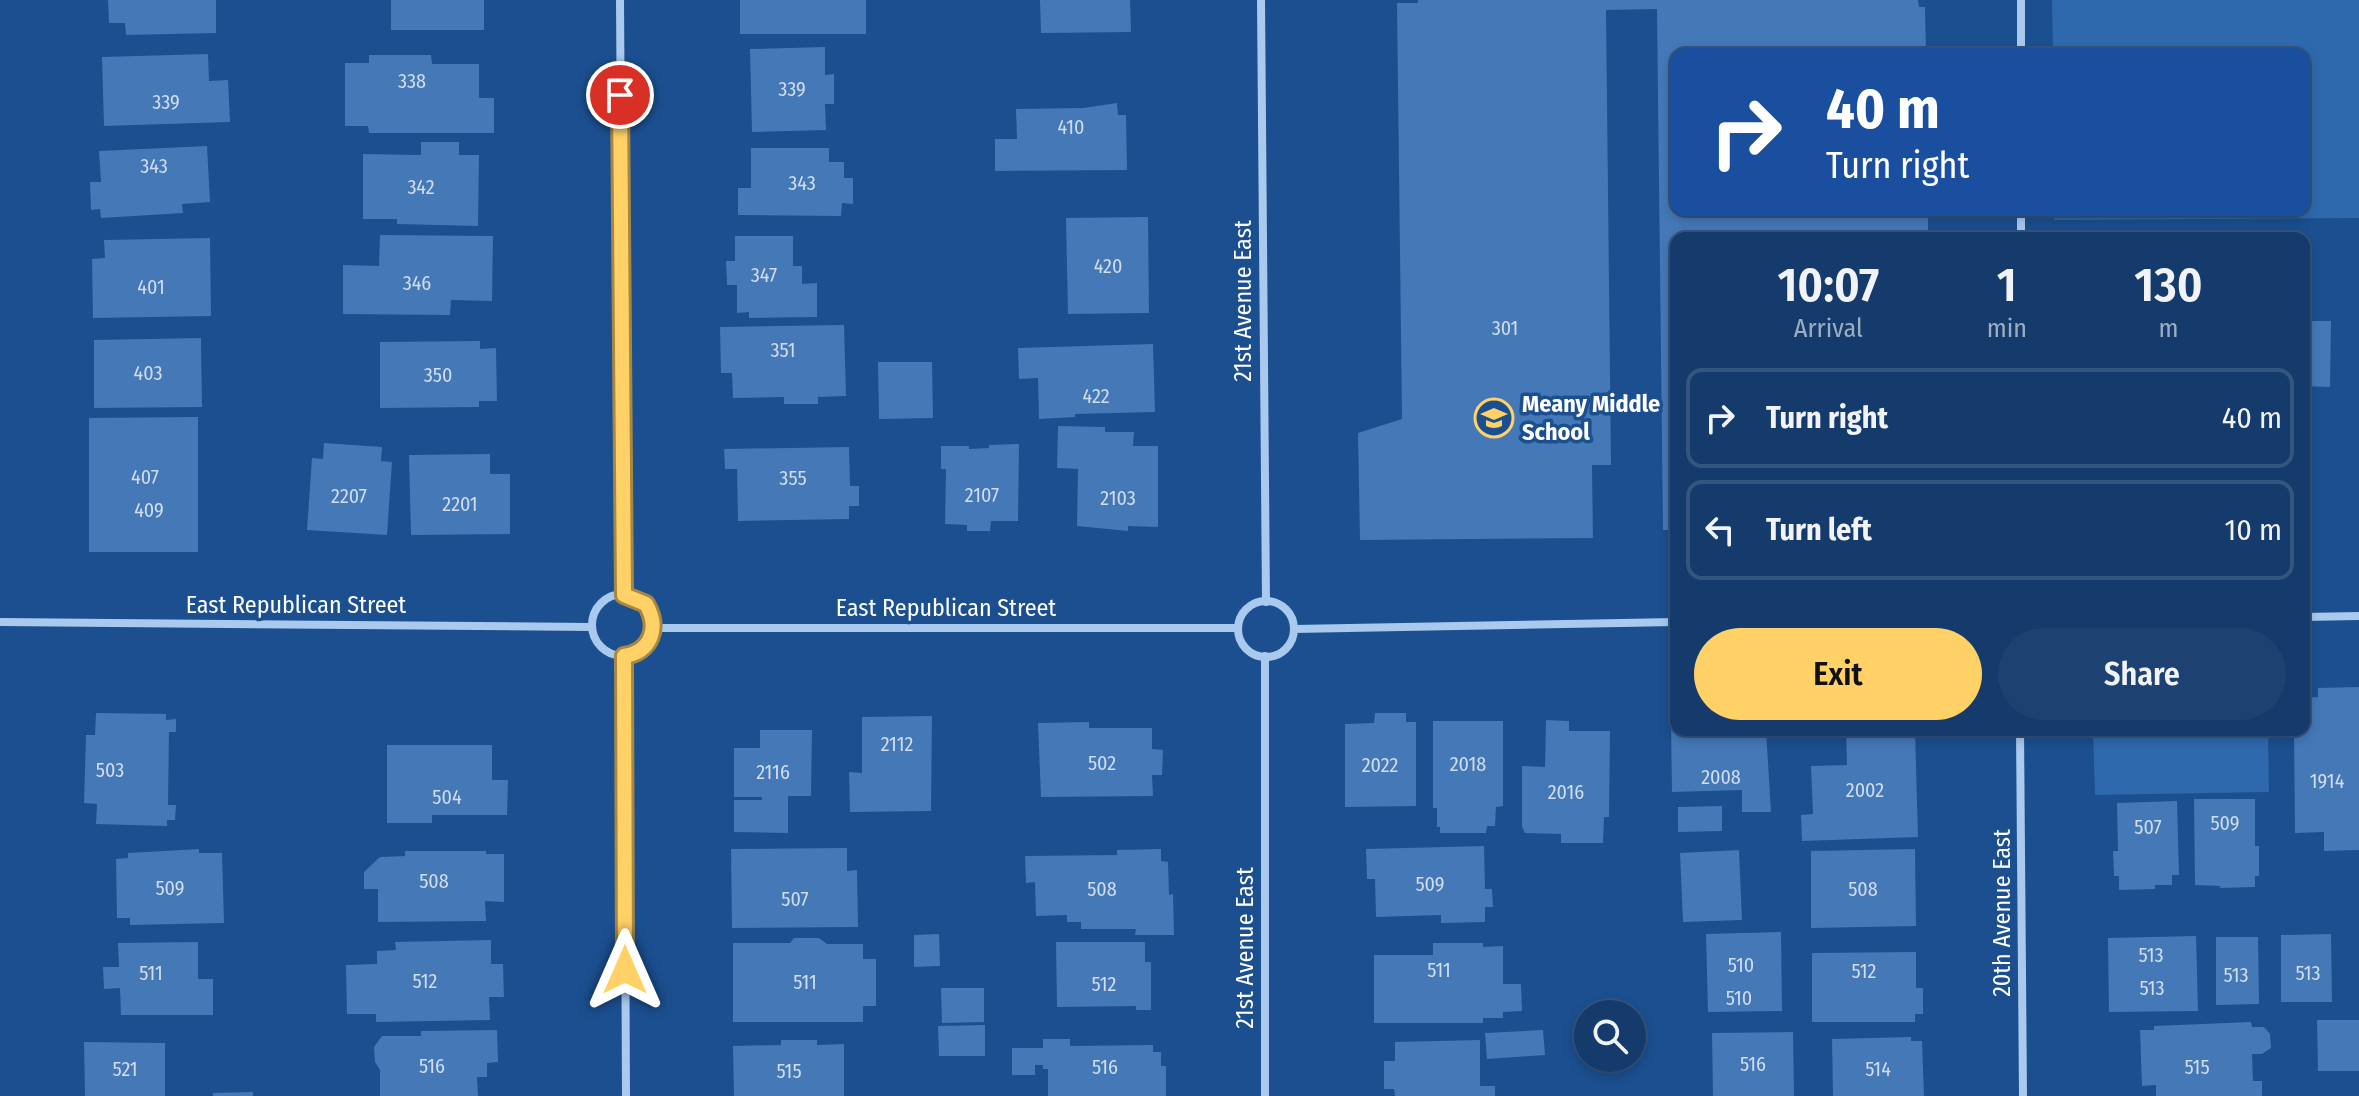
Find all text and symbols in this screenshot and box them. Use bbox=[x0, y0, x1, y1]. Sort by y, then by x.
pin bbox=[586, 61, 654, 129]
house number: 338 bbox=[398, 69, 426, 93]
icon: arrive bbox=[598, 73, 642, 117]
text: 40 m bbox=[1826, 76, 1940, 143]
house number: 339 bbox=[778, 77, 806, 101]
icon: right bbox=[1694, 80, 1798, 184]
house number: 339 bbox=[152, 90, 180, 114]
house number: 410 bbox=[1058, 115, 1084, 139]
text: Turn right bbox=[1826, 144, 1969, 188]
house number: 343 bbox=[140, 154, 168, 178]
house number: 343 bbox=[788, 171, 816, 195]
house number: 342 bbox=[407, 175, 435, 199]
street label: 21st Avenue East bbox=[1229, 220, 1257, 382]
house number: 420 bbox=[1094, 254, 1122, 278]
text: 10:07 bbox=[1777, 256, 1879, 314]
text: 1 bbox=[1997, 256, 2017, 314]
text: 130 bbox=[2134, 256, 2203, 314]
house number: 347 bbox=[751, 263, 777, 287]
house number: 346 bbox=[403, 271, 431, 295]
house number: 401 bbox=[137, 275, 165, 299]
text: Arrival bbox=[1794, 313, 1863, 344]
text: min bbox=[1987, 313, 2027, 344]
text: m bbox=[2158, 313, 2178, 344]
house number: 301 bbox=[1492, 316, 1518, 340]
house number: 351 bbox=[770, 338, 796, 362]
house number: 403 bbox=[134, 361, 162, 385]
house number: 350 bbox=[424, 363, 452, 387]
house number: 422 bbox=[1082, 384, 1110, 408]
place label: Meany Middle School bbox=[1522, 390, 1660, 446]
icon: right bbox=[1698, 396, 1742, 440]
school or university icon: Meany Middle School bbox=[1473, 397, 1515, 439]
text: Turn right bbox=[1766, 400, 1888, 436]
text: 40 m bbox=[2222, 400, 2282, 436]
house number: 407 bbox=[131, 465, 159, 489]
house number: 355 bbox=[779, 466, 807, 490]
house number: 2107 bbox=[965, 483, 999, 507]
house number: 2207 bbox=[331, 484, 367, 508]
house number: 2103 bbox=[1100, 486, 1136, 510]
house number: 2201 bbox=[442, 492, 478, 516]
house number: 409 bbox=[134, 498, 164, 522]
icon: left bbox=[1698, 508, 1742, 552]
text: Turn left bbox=[1766, 512, 1872, 548]
text: 10 m bbox=[2225, 512, 2282, 548]
street label: East Republican Street bbox=[186, 591, 406, 619]
street label: East Republican Street bbox=[836, 594, 1056, 622]
button: Exit bbox=[1694, 628, 1982, 720]
button: Share bbox=[1998, 628, 2286, 720]
house number: 2112 bbox=[881, 732, 913, 756]
house number: 502 bbox=[1088, 751, 1116, 775]
house number: 2018 bbox=[1450, 752, 1486, 776]
house number: 2022 bbox=[1362, 753, 1399, 777]
house number: 503 bbox=[96, 758, 124, 782]
house number: 2116 bbox=[756, 760, 790, 784]
house number: 2008 bbox=[1701, 765, 1741, 789]
house number: 1914 bbox=[2310, 769, 2345, 793]
house number: 2002 bbox=[1846, 778, 1884, 802]
house number: 2016 bbox=[1548, 780, 1584, 804]
house number: 504 bbox=[432, 785, 462, 809]
house number: 509 bbox=[2210, 811, 2240, 835]
house number: 507 bbox=[2134, 815, 2162, 839]
street label: 20th Avenue East bbox=[1988, 829, 2016, 997]
street label: 21st Avenue East bbox=[1231, 867, 1259, 1029]
house number: 508 bbox=[419, 869, 449, 893]
house number: 509 bbox=[1415, 872, 1445, 896]
house number: 509 bbox=[155, 876, 185, 900]
house number: 508 bbox=[1087, 877, 1117, 901]
house number: 508 bbox=[1848, 877, 1878, 901]
house number: 507 bbox=[781, 887, 809, 911]
position arrow bbox=[583, 928, 667, 1012]
house number: 513 bbox=[2138, 943, 2164, 967]
house number: 510 bbox=[1728, 953, 1754, 977]
house number: 511 bbox=[1427, 958, 1451, 982]
house number: 512 bbox=[1852, 959, 1877, 983]
house number: 511 bbox=[139, 961, 163, 985]
house number: 513 bbox=[2295, 961, 2321, 985]
house number: 513 bbox=[2223, 963, 2249, 987]
house number: 512 bbox=[413, 969, 438, 993]
house number: 511 bbox=[793, 970, 817, 994]
house number: 512 bbox=[1092, 972, 1117, 996]
house number: 513 bbox=[2139, 976, 2165, 1000]
house number: 510 bbox=[1726, 986, 1752, 1010]
map controls bbox=[1574, 1000, 1646, 1072]
button: search bbox=[1574, 1000, 1646, 1072]
house number: 516 bbox=[1740, 1052, 1766, 1076]
house number: 516 bbox=[419, 1054, 445, 1078]
house number: 516 bbox=[1092, 1055, 1118, 1079]
house number: 515 bbox=[2184, 1055, 2210, 1079]
house number: 521 bbox=[112, 1057, 138, 1081]
house number: 514 bbox=[1865, 1057, 1891, 1081]
house number: 515 bbox=[776, 1059, 802, 1083]

